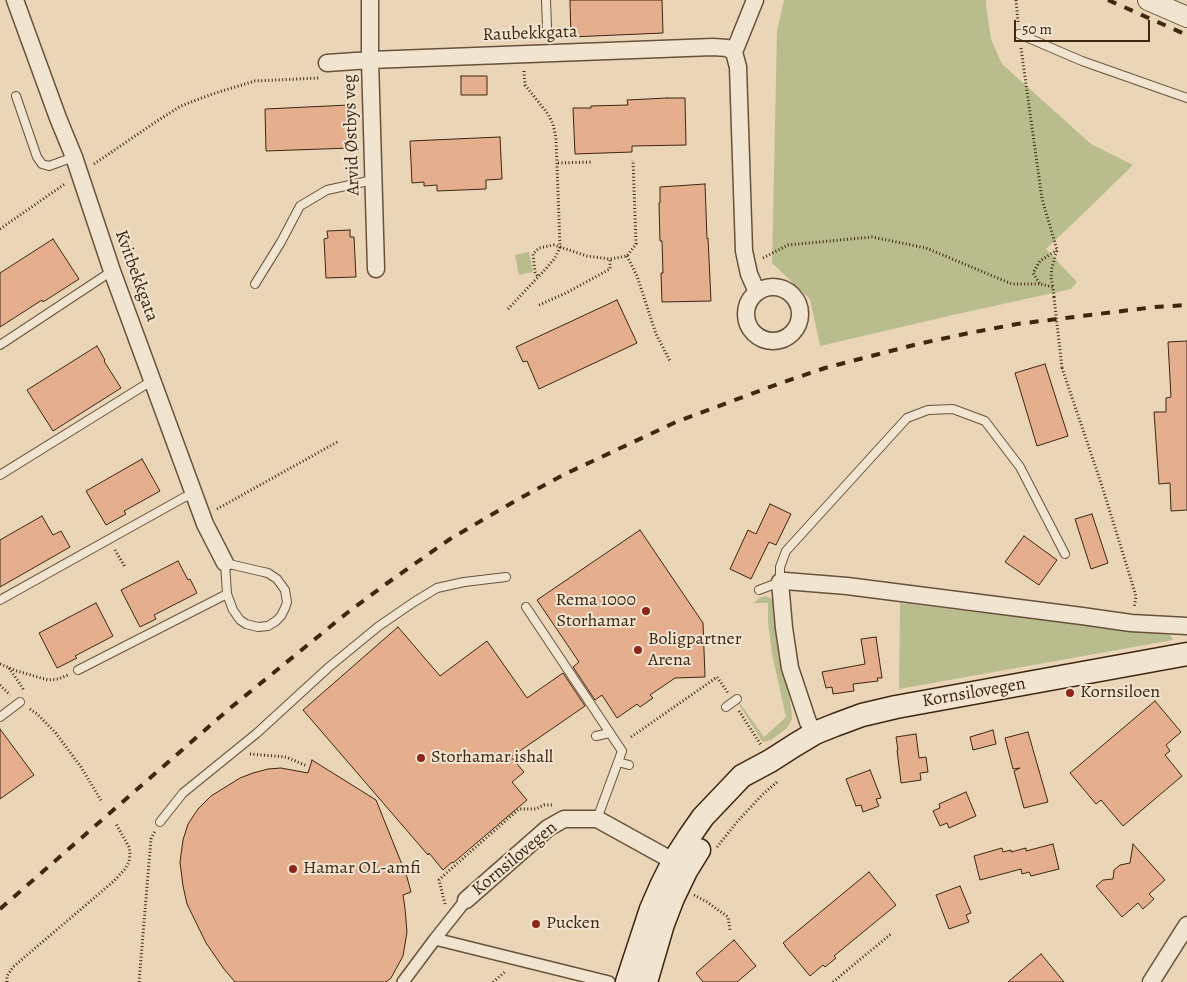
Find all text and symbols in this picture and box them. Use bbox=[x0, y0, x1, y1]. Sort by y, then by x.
scale bar bbox=[1017, 10, 1153, 42]
text: 50 m bbox=[1022, 19, 1052, 39]
street label: Raubekkgata bbox=[482, 22, 578, 46]
street label: Arvid Østbys veg bbox=[339, 74, 365, 196]
street label: Kvitbekkgata bbox=[109, 227, 163, 325]
place label: Rema 1000 Storhamar bbox=[556, 590, 636, 632]
marker: Rema 1000 Storhamar bbox=[640, 605, 652, 617]
place label: Boligpartner Arena bbox=[648, 629, 742, 672]
marker: Boligpartner Arena bbox=[632, 644, 644, 656]
street label: Kornsilovegen bbox=[921, 673, 1027, 713]
place label: Kornsiloen bbox=[1080, 682, 1160, 704]
marker: Kornsiloen bbox=[1064, 687, 1076, 699]
place label: Storhamar ishall bbox=[431, 747, 553, 769]
marker: Storhamar ishall bbox=[415, 752, 427, 764]
street label: Kornsilovegen bbox=[468, 817, 562, 901]
place label: Hamar OL-amfi bbox=[303, 858, 421, 880]
marker: Hamar OL-amfi bbox=[287, 863, 299, 875]
place label: Pucken bbox=[546, 913, 600, 935]
marker: Pucken bbox=[530, 918, 542, 930]

